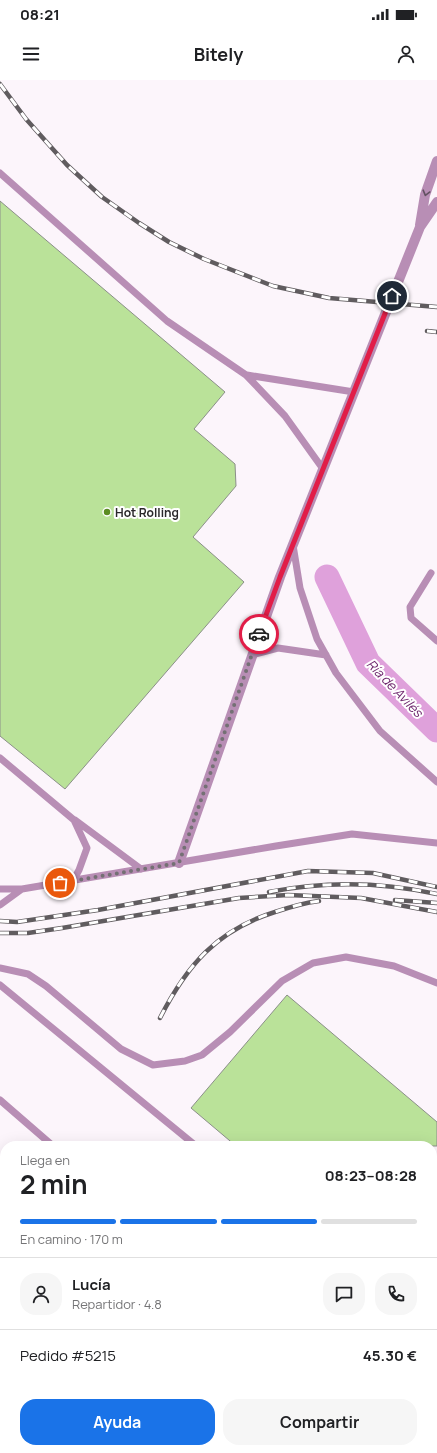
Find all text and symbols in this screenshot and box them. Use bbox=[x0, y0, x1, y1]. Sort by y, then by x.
text: 08:21 bbox=[20, 4, 60, 25]
text: Bitely bbox=[194, 42, 243, 66]
icon: menu bbox=[20, 43, 42, 65]
icon: person bbox=[395, 43, 417, 65]
one-way arrow bbox=[422, 190, 431, 197]
pin bbox=[375, 279, 409, 313]
icon: home bbox=[381, 285, 403, 307]
place label: Hot Rolling bbox=[115, 504, 179, 521]
marker: Hot Rolling bbox=[102, 507, 112, 517]
courier bbox=[239, 614, 279, 654]
icon: car bbox=[248, 623, 270, 645]
water label: Ría de Avilés bbox=[363, 655, 428, 722]
pin bbox=[43, 866, 77, 900]
icon: bag bbox=[49, 872, 71, 894]
text: Llega en bbox=[20, 1151, 70, 1169]
text: 08:23–08:28 bbox=[325, 1165, 417, 1186]
text: 2 min bbox=[20, 1166, 88, 1202]
text: En camino · 170 m bbox=[20, 1230, 123, 1248]
button: person bbox=[20, 1273, 62, 1315]
button: chat bbox=[323, 1273, 365, 1315]
button: phone bbox=[375, 1273, 417, 1315]
text: Lucía bbox=[72, 1274, 111, 1295]
text: Repartidor · 4.8 bbox=[72, 1295, 162, 1313]
text: Pedido #5215 bbox=[20, 1345, 116, 1366]
text: 45.30 € bbox=[363, 1345, 417, 1366]
button: Ayuda bbox=[20, 1399, 215, 1445]
button: Compartir bbox=[223, 1399, 417, 1445]

